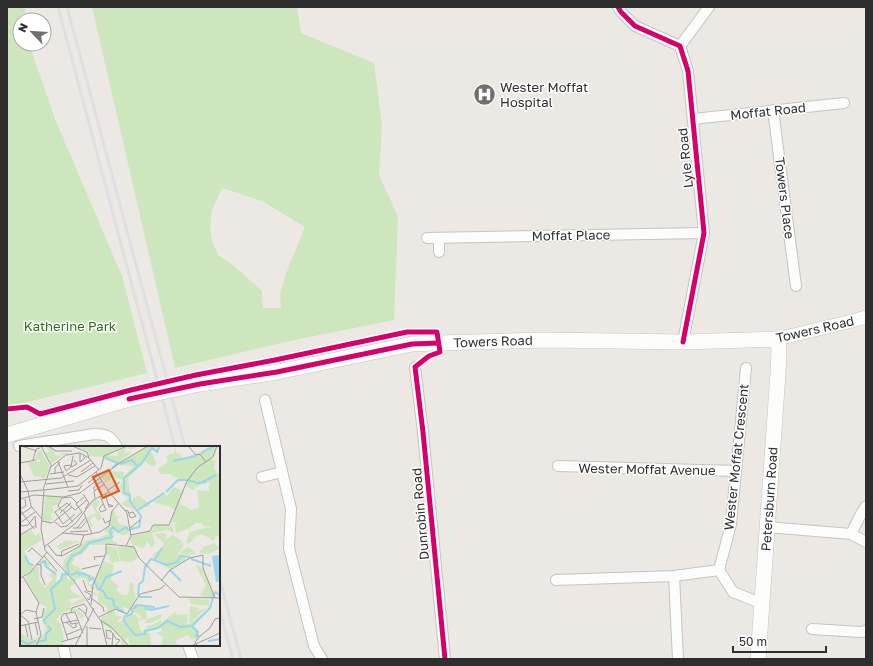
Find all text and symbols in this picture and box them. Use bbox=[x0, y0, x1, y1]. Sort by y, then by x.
north arrow bbox=[12, 12, 52, 52]
text: N bbox=[15, 21, 30, 34]
place label: Wester Moffat Hospital bbox=[500, 79, 588, 110]
hospital icon: Wester Moffat Hospital bbox=[472, 81, 498, 107]
street label: Moffat Road bbox=[730, 99, 806, 123]
street label: Lyle Road bbox=[674, 127, 696, 189]
street label: Towers Place bbox=[772, 156, 798, 240]
street label: Moffat Place bbox=[532, 226, 610, 244]
street label: Towers Road bbox=[774, 312, 856, 346]
park label: Katherine Park bbox=[24, 318, 117, 334]
street label: Towers Road bbox=[453, 332, 533, 350]
street label: Wester Moffat Crescent bbox=[720, 383, 752, 531]
inset map bbox=[20, 446, 220, 646]
street label: Petersburn Road bbox=[757, 446, 781, 552]
street label: Wester Moffat Avenue bbox=[578, 460, 716, 478]
street label: Dunrobin Road bbox=[408, 467, 432, 561]
scale bar bbox=[733, 628, 826, 654]
text: 50 m bbox=[739, 634, 767, 649]

